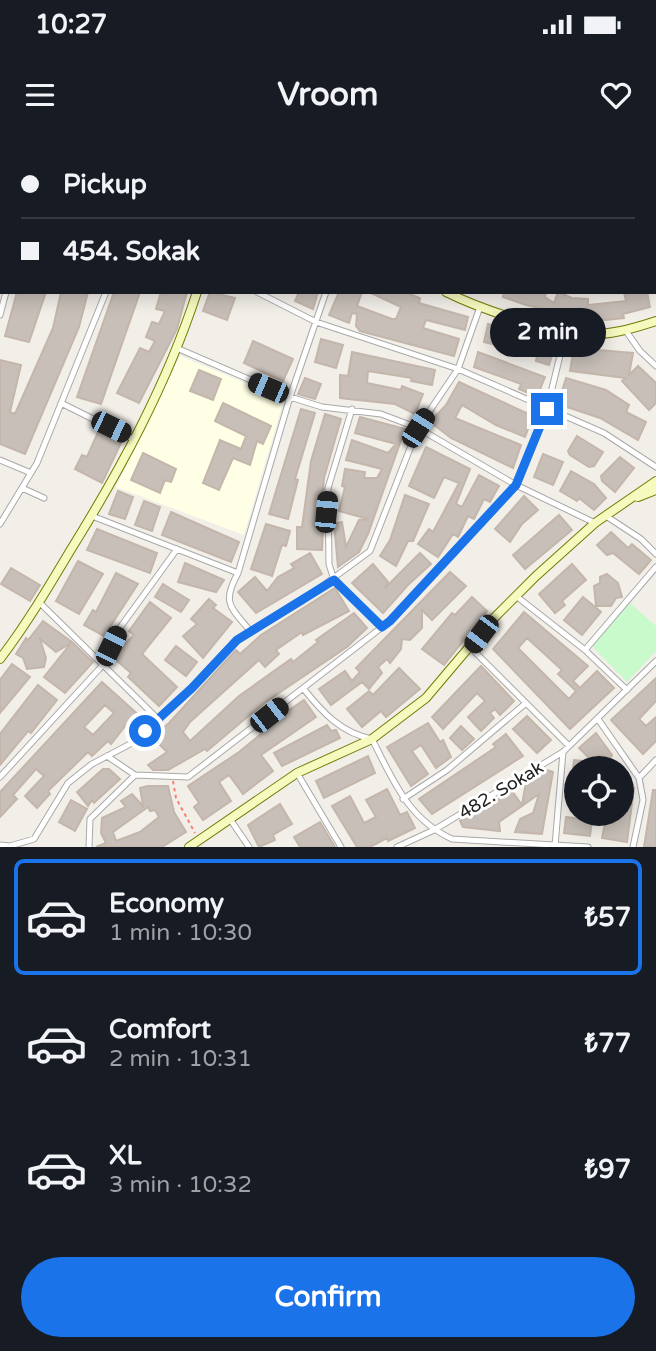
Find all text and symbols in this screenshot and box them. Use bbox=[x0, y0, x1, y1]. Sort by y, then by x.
text: 10:27 bbox=[35, 9, 107, 40]
icon: menu bbox=[21, 76, 59, 114]
text: Vroom bbox=[278, 76, 378, 114]
icon: heart bbox=[597, 76, 635, 114]
text: Pickup bbox=[63, 169, 147, 200]
text: 454. Sokak bbox=[63, 236, 200, 267]
callout: 2 min bbox=[489, 308, 605, 356]
text: 2 min bbox=[517, 318, 579, 346]
car bbox=[245, 370, 292, 406]
route end bbox=[531, 393, 563, 425]
car bbox=[398, 405, 439, 451]
car bbox=[88, 408, 135, 446]
car bbox=[314, 490, 339, 534]
car bbox=[460, 611, 503, 657]
car bbox=[93, 623, 130, 669]
car bbox=[246, 694, 293, 736]
route start bbox=[129, 715, 161, 747]
street label: 482. Sokak bbox=[455, 756, 547, 824]
map controls bbox=[564, 756, 634, 826]
button: locate bbox=[564, 756, 634, 826]
icon: car bbox=[25, 886, 88, 949]
text: Economy bbox=[109, 888, 224, 919]
text: ₺57 bbox=[585, 902, 631, 933]
text: 1 min · 10:30 bbox=[109, 919, 252, 947]
icon: car bbox=[25, 1012, 88, 1075]
text: Comfort bbox=[109, 1014, 211, 1045]
text: ₺77 bbox=[585, 1028, 631, 1059]
text: 2 min · 10:31 bbox=[109, 1045, 252, 1073]
icon: car bbox=[25, 1138, 88, 1201]
text: XL bbox=[109, 1140, 141, 1171]
text: ₺97 bbox=[585, 1154, 631, 1185]
text: 3 min · 10:32 bbox=[109, 1171, 252, 1199]
button: Confirm bbox=[21, 1257, 635, 1337]

